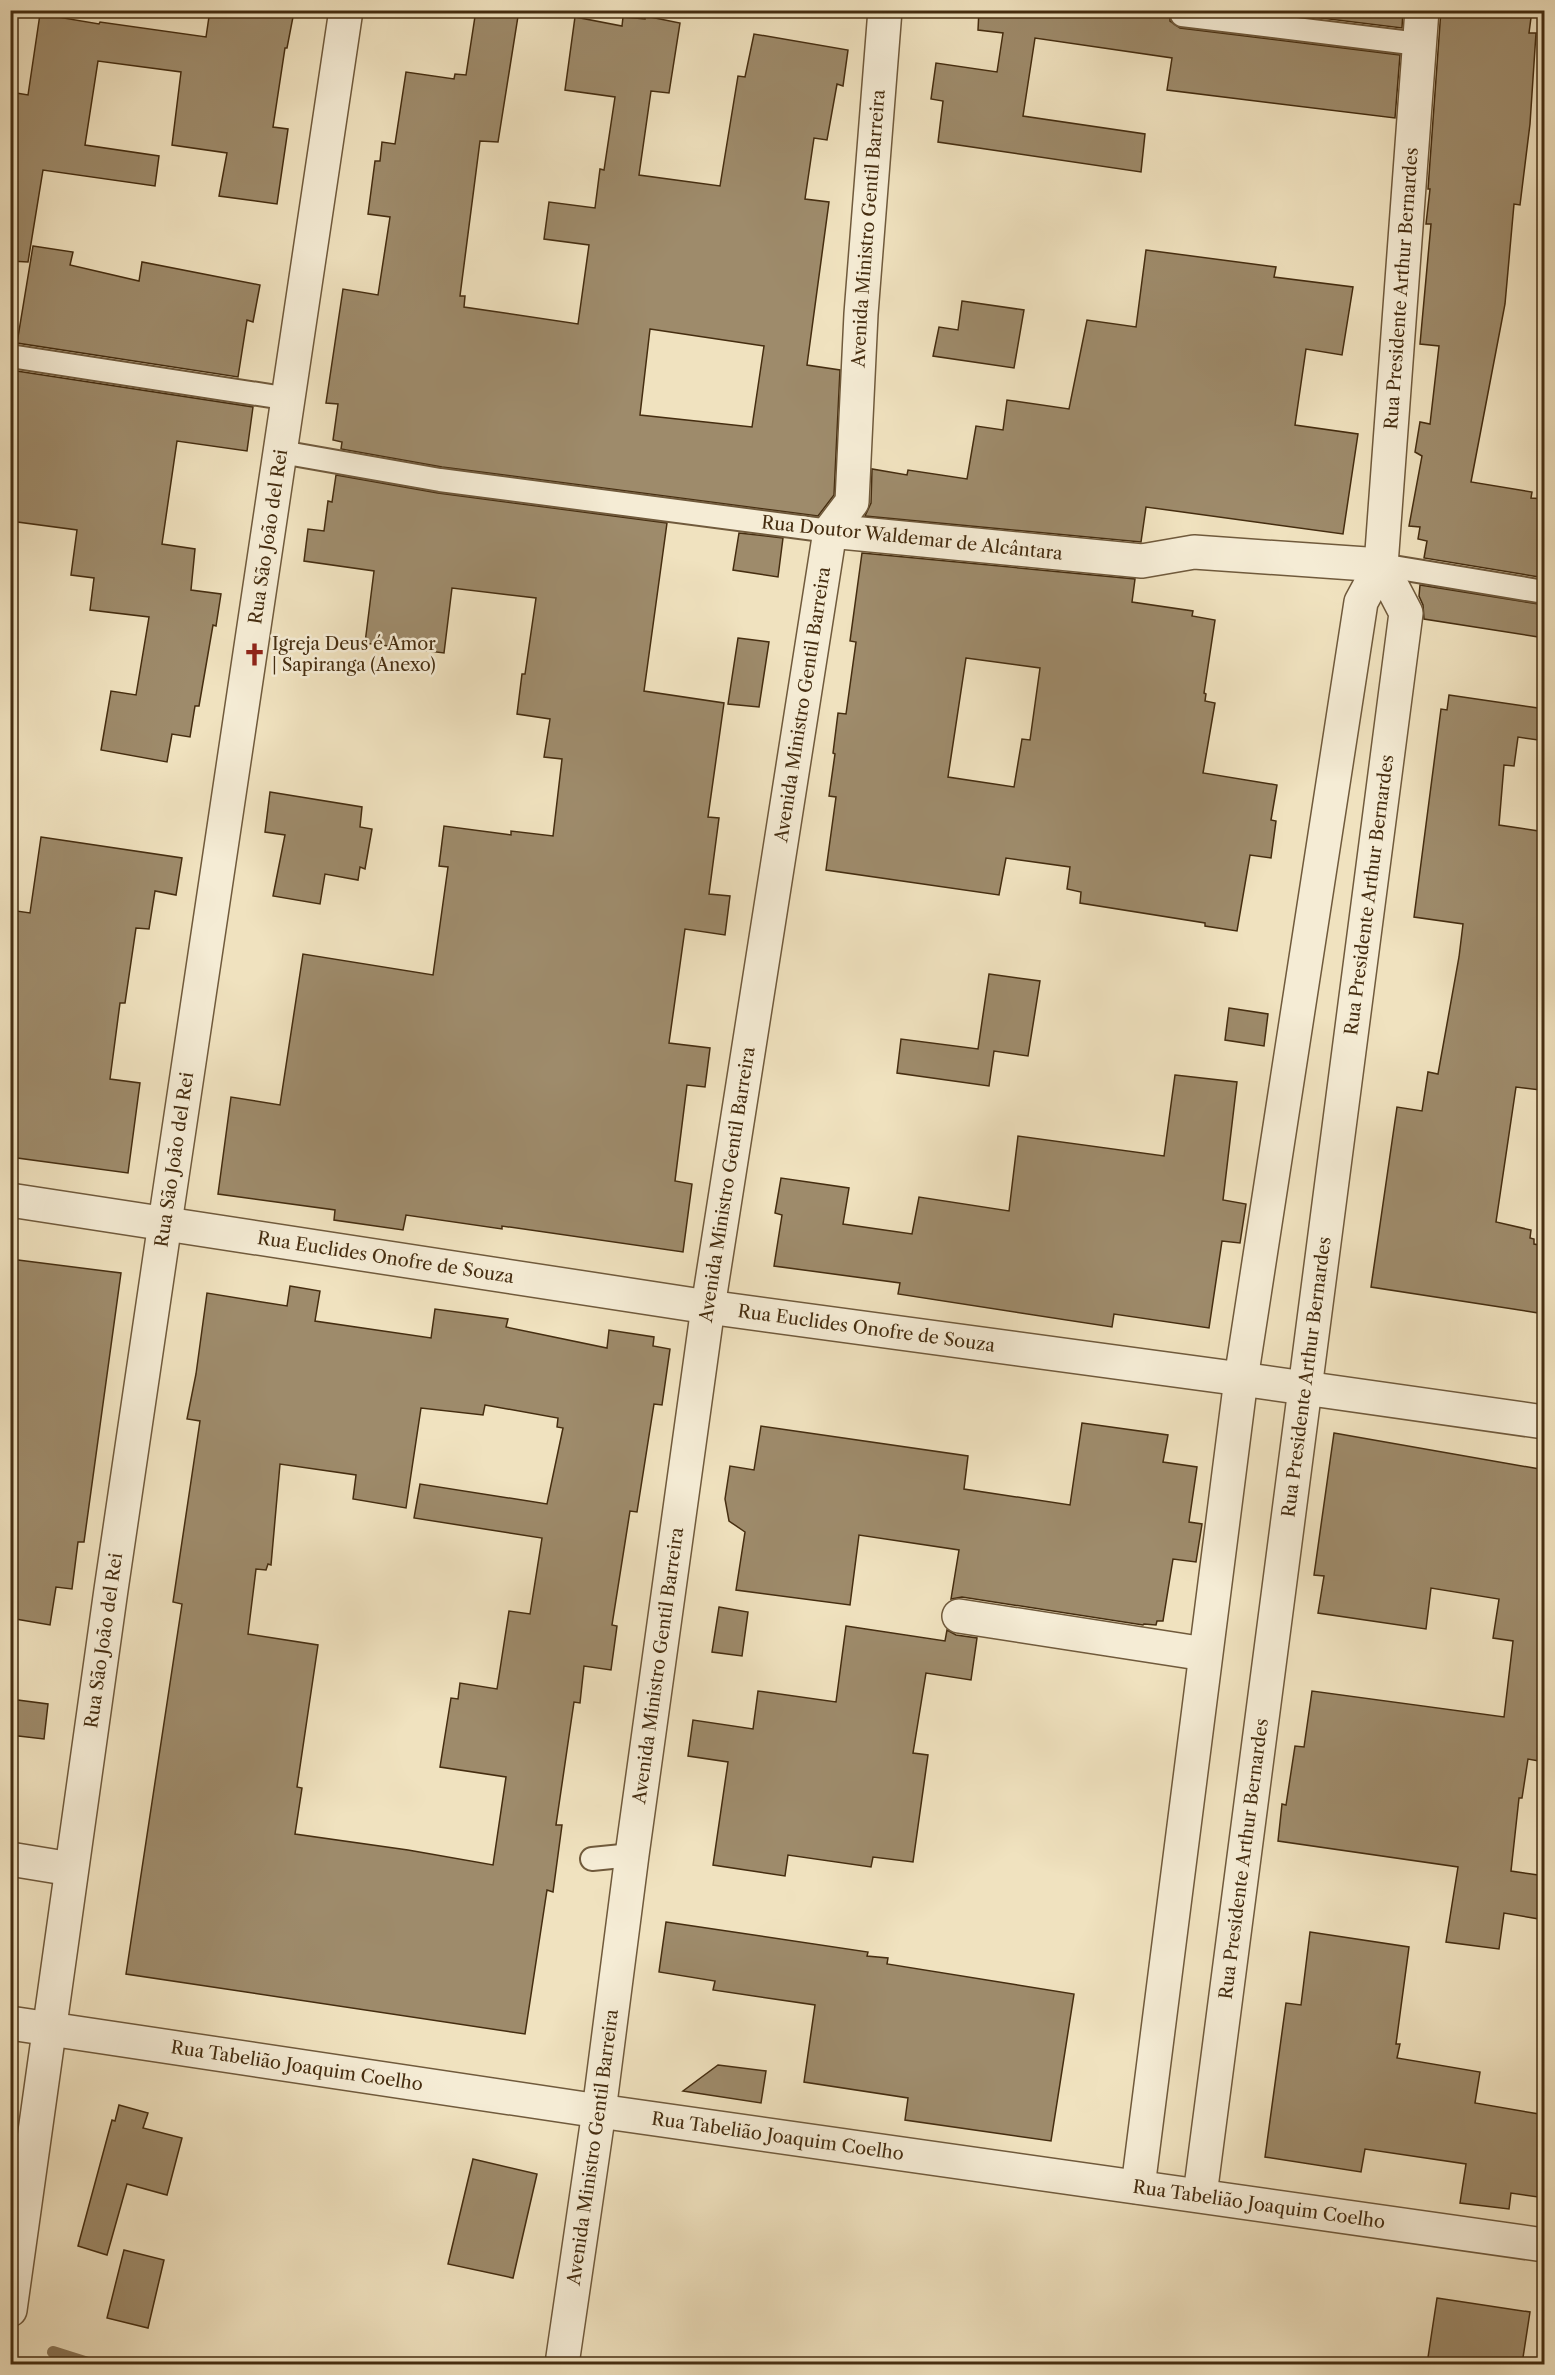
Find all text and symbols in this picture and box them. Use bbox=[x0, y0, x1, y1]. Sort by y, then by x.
street label: Avenida Ministro Gentil Barreira bbox=[847, 88, 890, 369]
street label: Rua Presidente Arthur Bernardes bbox=[1380, 147, 1423, 430]
street label: Rua São João del Rei bbox=[244, 447, 292, 626]
street label: Rua Doutor Waldemar de Alcântara bbox=[760, 511, 1064, 565]
street label: Avenida Ministro Gentil Barreira bbox=[770, 565, 835, 845]
place label: Igreja Deus é Amor | Sapiranga (Anexo) bbox=[272, 633, 436, 676]
church icon: Igreja Deus é Amor | Sapiranga (Anexo) bbox=[241, 641, 267, 667]
street label: Rua Presidente Arthur Bernardes bbox=[1340, 753, 1398, 1037]
street label: Avenida Ministro Gentil Barreira bbox=[695, 1045, 760, 1325]
street label: Rua São João del Rei bbox=[151, 1070, 198, 1249]
street label: Rua Euclides Onofre de Souza bbox=[256, 1227, 516, 1288]
street label: Rua Presidente Arthur Bernardes bbox=[1277, 1235, 1336, 1519]
street label: Rua Euclides Onofre de Souza bbox=[736, 1300, 997, 1357]
street label: Avenida Ministro Gentil Barreira bbox=[628, 1526, 688, 1806]
street label: Rua São João del Rei bbox=[80, 1551, 127, 1730]
street label: Rua Presidente Arthur Bernardes bbox=[1215, 1717, 1273, 2001]
street label: Avenida Ministro Gentil Barreira bbox=[563, 2007, 623, 2288]
street label: Rua Tabelião Joaquim Coelho bbox=[169, 2036, 424, 2096]
street label: Rua Tabelião Joaquim Coelho bbox=[650, 2108, 905, 2165]
street label: Rua Tabelião Joaquim Coelho bbox=[1131, 2176, 1387, 2233]

